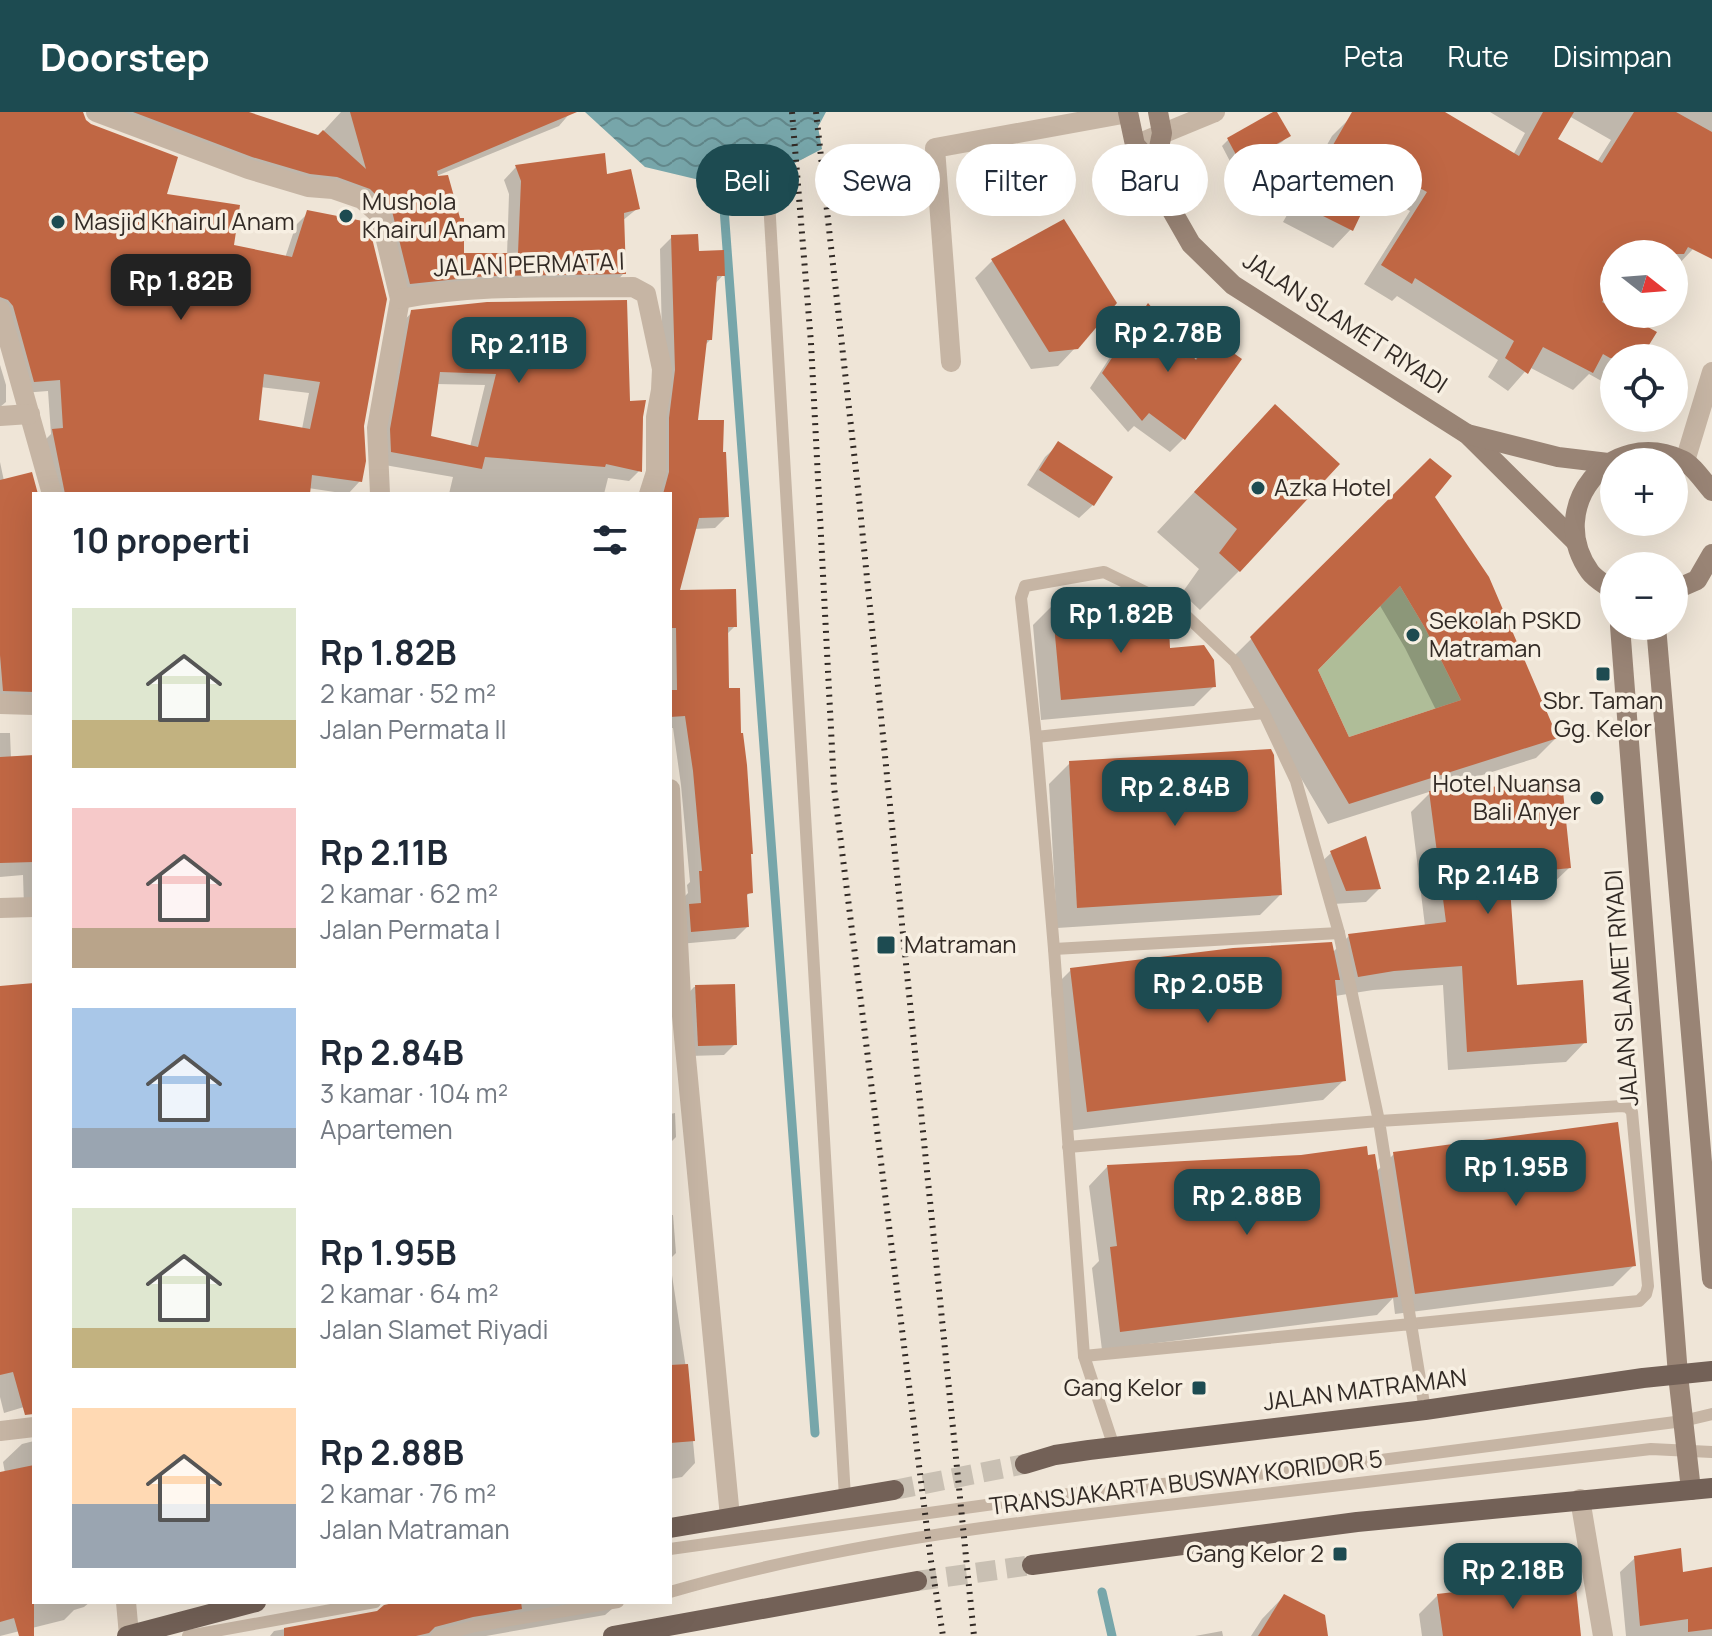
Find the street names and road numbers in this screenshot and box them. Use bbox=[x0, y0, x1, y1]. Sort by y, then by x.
street label: JALAN SLAMET RIYADI bbox=[1237, 243, 1454, 400]
street label: JALAN PERMATA I bbox=[433, 244, 625, 283]
street label: JALAN SLAMET RIYADI bbox=[1596, 869, 1645, 1108]
street label: JALAN MATRAMAN bbox=[1261, 1360, 1469, 1417]
street label: TRANSJAKARTA BUSWAY KORIDOR 5 bbox=[987, 1441, 1384, 1522]

